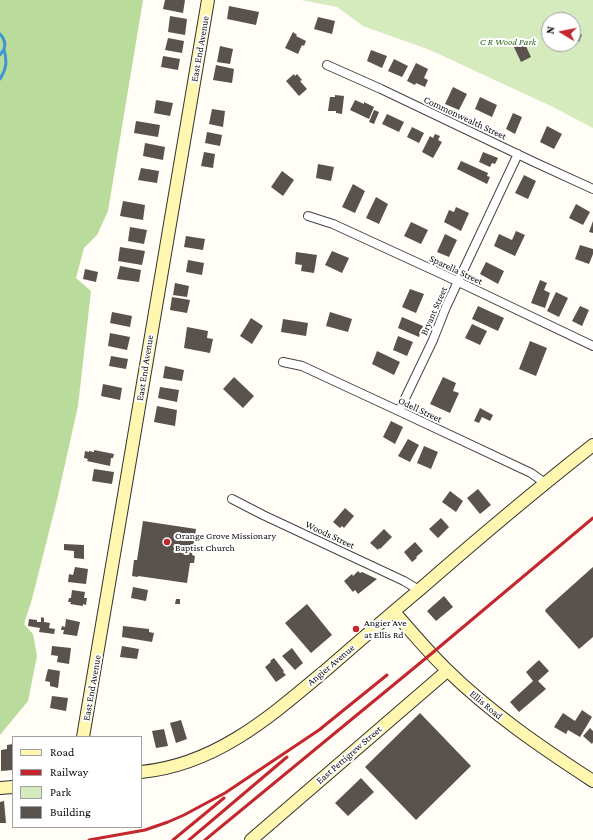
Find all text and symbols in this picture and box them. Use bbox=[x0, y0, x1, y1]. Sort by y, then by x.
north arrow bbox=[541, 12, 581, 52]
street label: East End Avenue bbox=[188, 15, 212, 83]
text: N bbox=[544, 25, 557, 35]
park label: C R Wood Park bbox=[480, 36, 536, 48]
street label: Commonwealth Street bbox=[422, 94, 508, 142]
street label: Sparella Street bbox=[427, 252, 485, 288]
street label: Bryant Street bbox=[418, 285, 450, 337]
street label: East End Avenue bbox=[134, 334, 156, 402]
street label: Odell Street bbox=[396, 395, 444, 425]
street label: Woods Street bbox=[303, 518, 357, 552]
place label: Orange Grove Missionary Baptist Church bbox=[175, 530, 276, 554]
marker: Orange Grove Missionary Baptist Church bbox=[162, 537, 172, 547]
place label: Angier Ave at Ellis Rd bbox=[364, 617, 407, 640]
marker: Angier Ave at Ellis Rd bbox=[351, 624, 361, 634]
street label: Angier Avenue bbox=[305, 642, 357, 688]
street label: East End Avenue bbox=[80, 654, 104, 722]
street label: Ellis Road bbox=[467, 688, 505, 722]
street label: East Pettigrew Street bbox=[314, 723, 384, 787]
legend bbox=[12, 736, 142, 828]
text: Road bbox=[50, 745, 74, 759]
text: Railway bbox=[50, 765, 88, 779]
text: Park bbox=[50, 785, 71, 799]
text: Building bbox=[50, 805, 91, 819]

